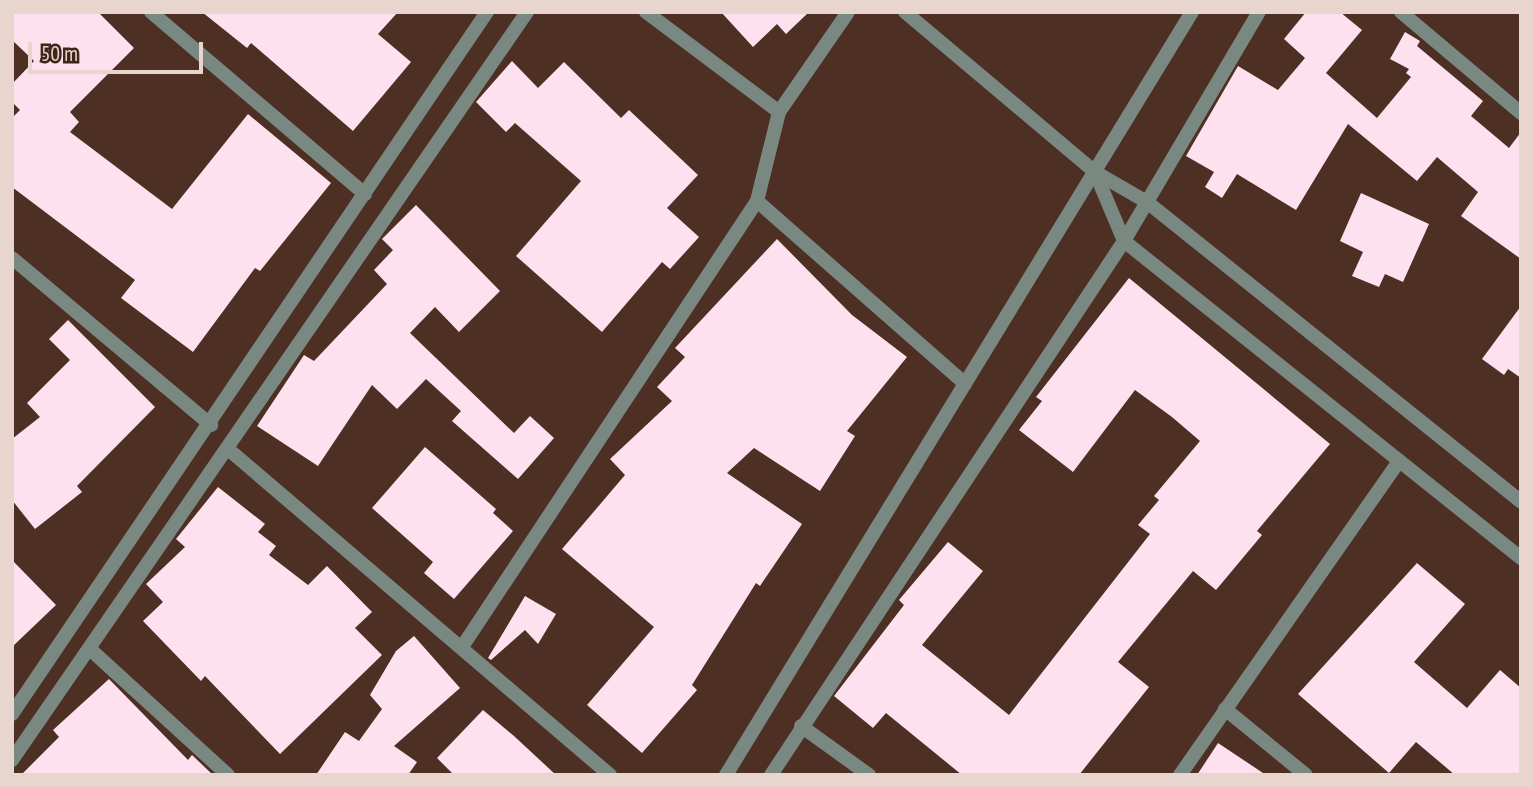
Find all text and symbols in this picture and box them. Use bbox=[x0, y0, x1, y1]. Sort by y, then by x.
scale bar bbox=[32, 28, 206, 72]
text: 50 m bbox=[41, 40, 78, 67]

